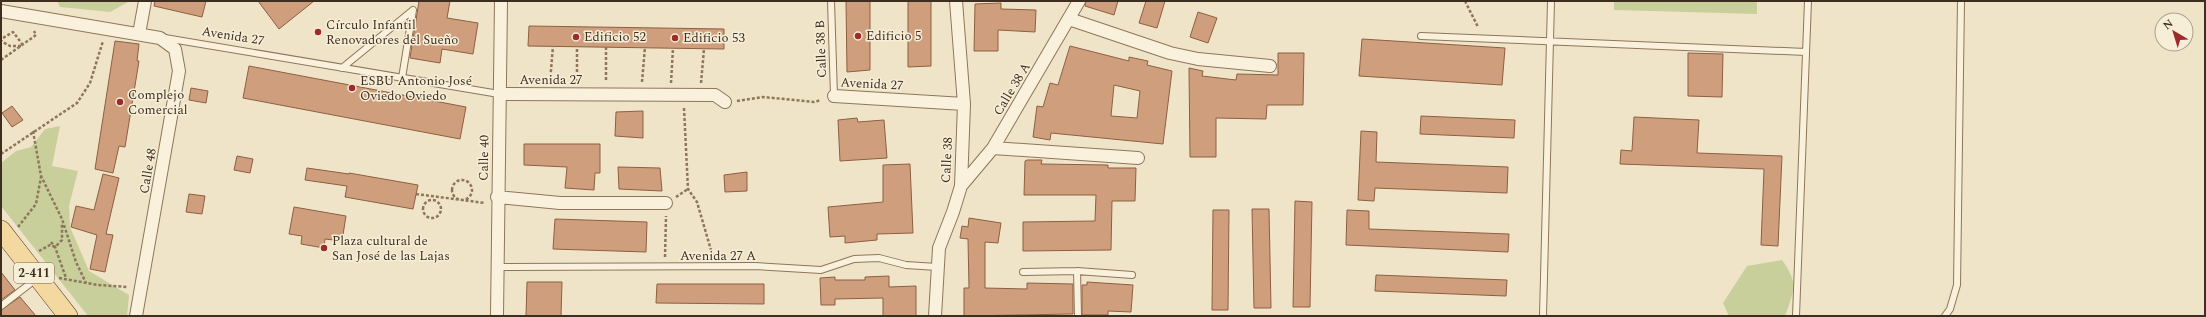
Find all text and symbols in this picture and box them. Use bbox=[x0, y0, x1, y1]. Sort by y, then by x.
north arrow bbox=[2154, 12, 2194, 52]
place label: Círculo Infantil Renovadores del Sueño bbox=[326, 15, 458, 50]
text: N bbox=[2159, 15, 2177, 34]
street label: Calle 38 B bbox=[810, 20, 832, 78]
street label: Avenida 27 bbox=[200, 21, 266, 51]
place label: Edificio 5 bbox=[866, 26, 921, 46]
marker: Círculo Infantil Renovadores del Sueño bbox=[313, 27, 323, 37]
place label: Edificio 52 bbox=[584, 27, 646, 47]
place label: Edificio 53 bbox=[683, 28, 745, 48]
marker: Edificio 5 bbox=[853, 31, 863, 41]
marker: Edificio 52 bbox=[571, 32, 581, 42]
marker: Edificio 53 bbox=[670, 33, 680, 43]
street label: Calle 38 A bbox=[988, 58, 1036, 119]
street label: Avenida 27 bbox=[519, 70, 583, 90]
place label: ESBU Antonio José Oviedo Oviedo bbox=[360, 71, 472, 106]
street label: Avenida 27 bbox=[840, 72, 904, 96]
marker: ESBU Antonio José Oviedo Oviedo bbox=[347, 83, 357, 93]
place label: Complejo Comercial bbox=[128, 85, 188, 120]
marker: Complejo Comercial bbox=[115, 97, 125, 107]
street label: Calle 40 bbox=[474, 134, 494, 181]
street label: Calle 38 bbox=[936, 137, 958, 183]
street label: Calle 48 bbox=[134, 147, 162, 195]
place label: Plaza cultural de San José de las Lajas bbox=[332, 231, 450, 266]
marker: Plaza cultural de San José de las Lajas bbox=[319, 243, 329, 253]
street label: Avenida 27 A bbox=[680, 246, 756, 266]
road number: 2-411 bbox=[14, 263, 54, 283]

